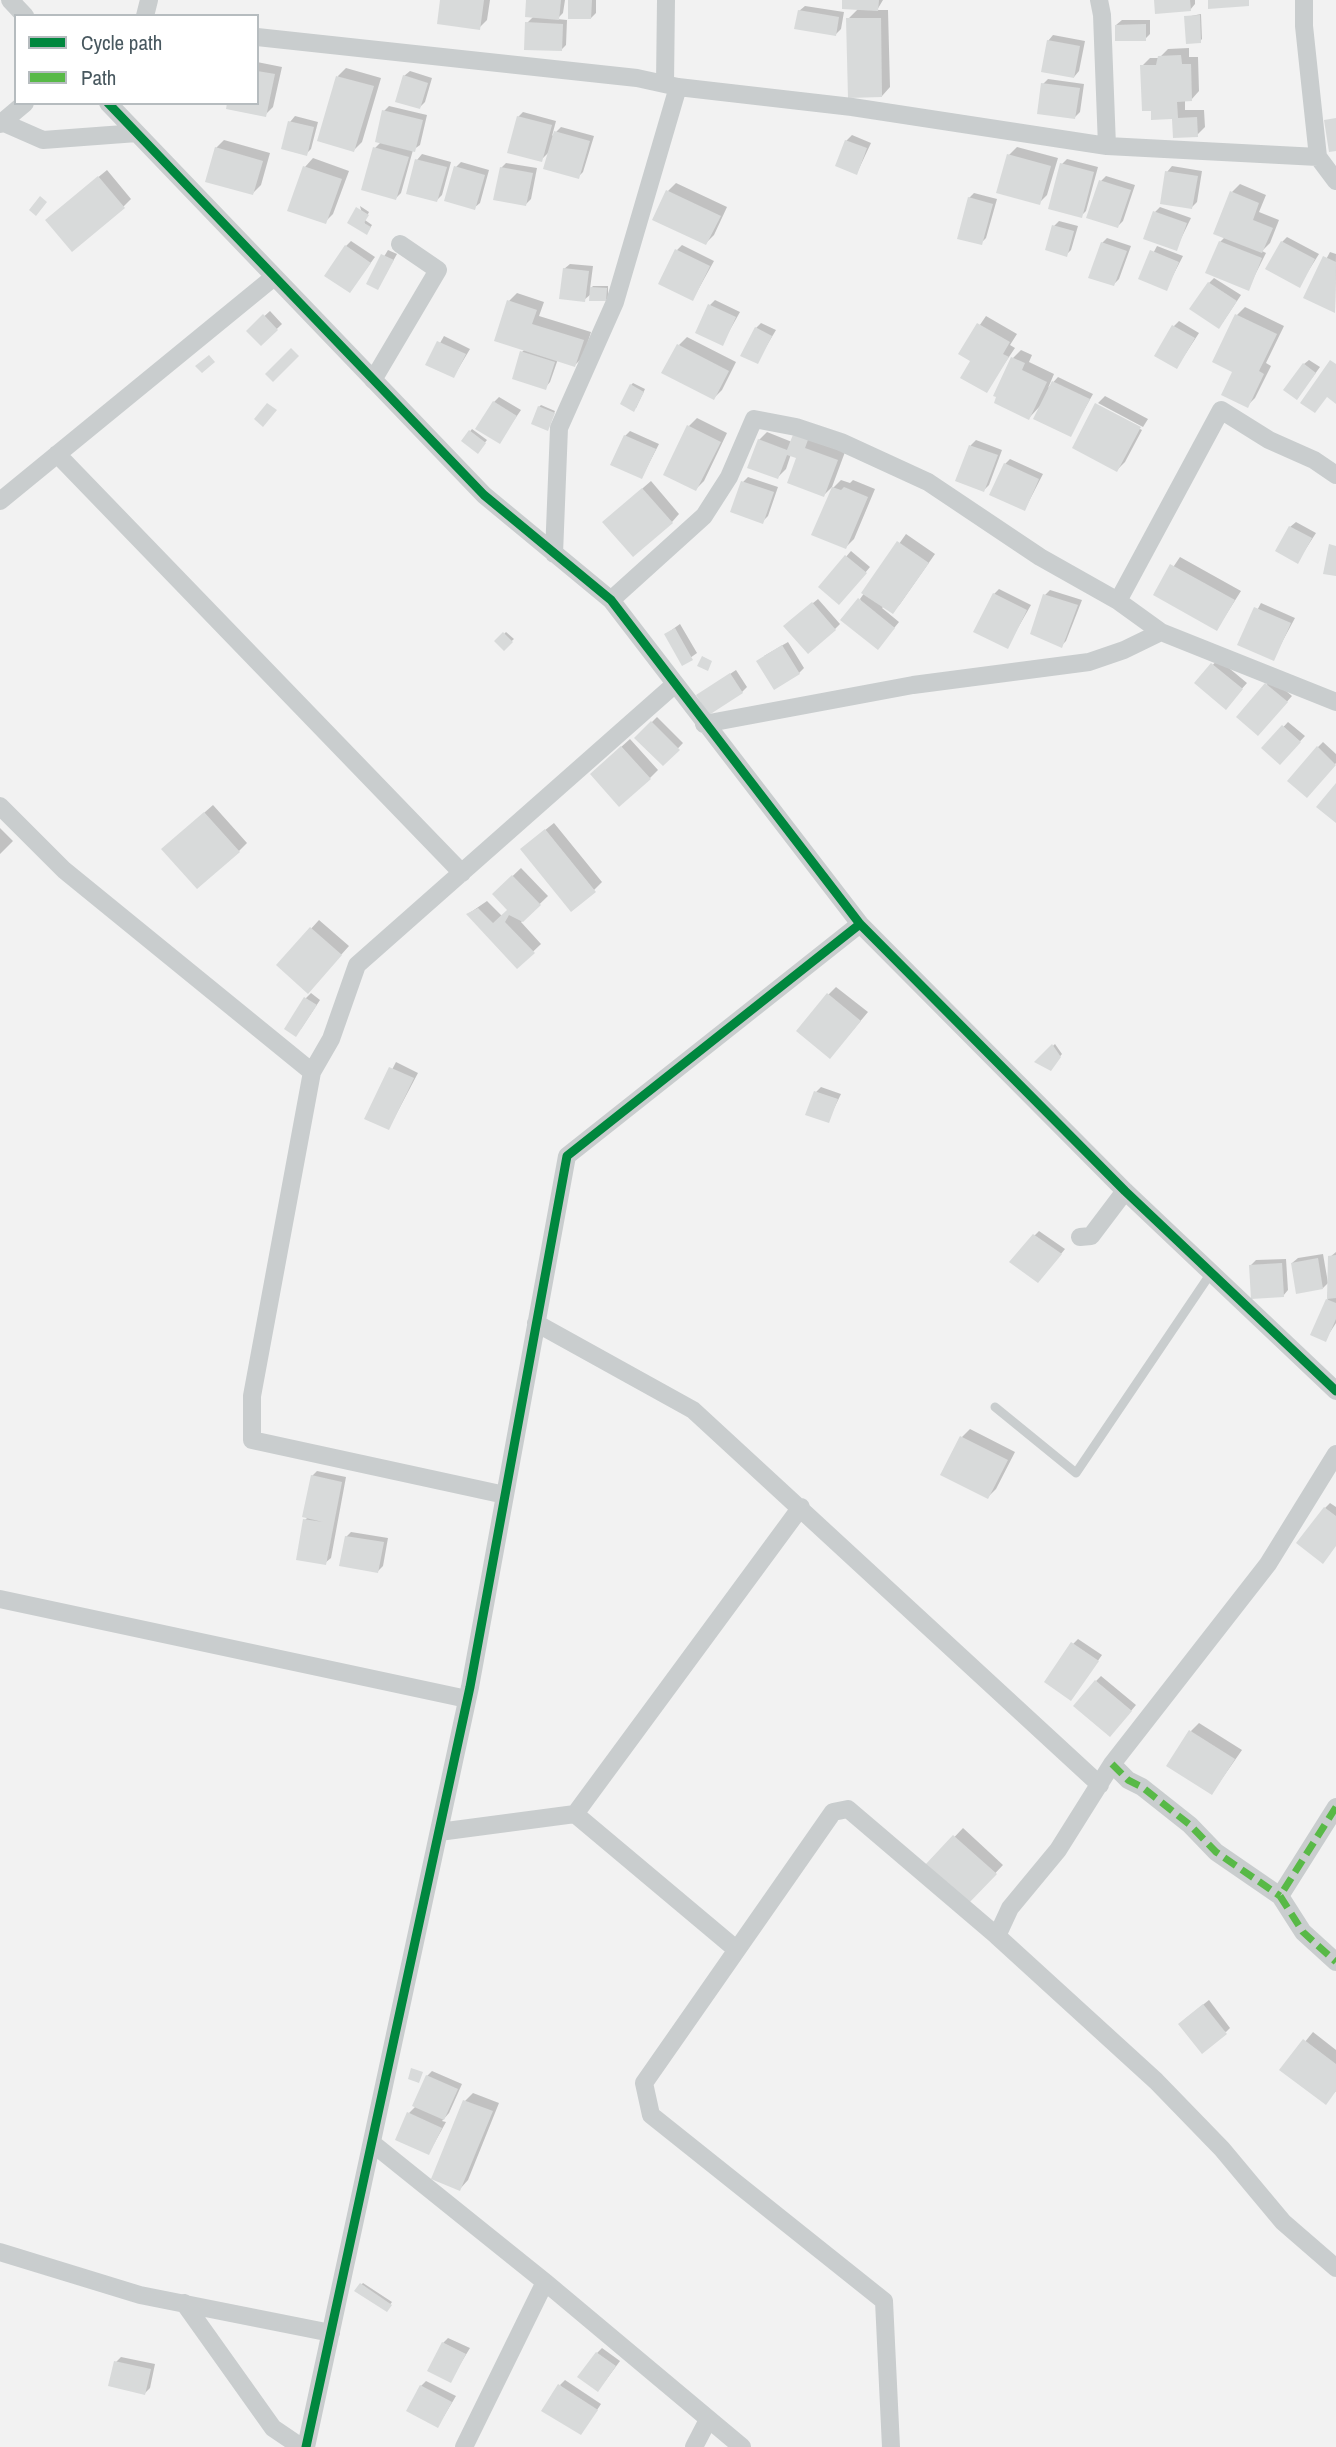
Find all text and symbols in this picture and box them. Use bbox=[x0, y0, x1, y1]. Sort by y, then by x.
legend bbox=[14, 14, 259, 105]
text: Cycle path bbox=[81, 28, 162, 57]
text: Path bbox=[81, 63, 116, 92]

